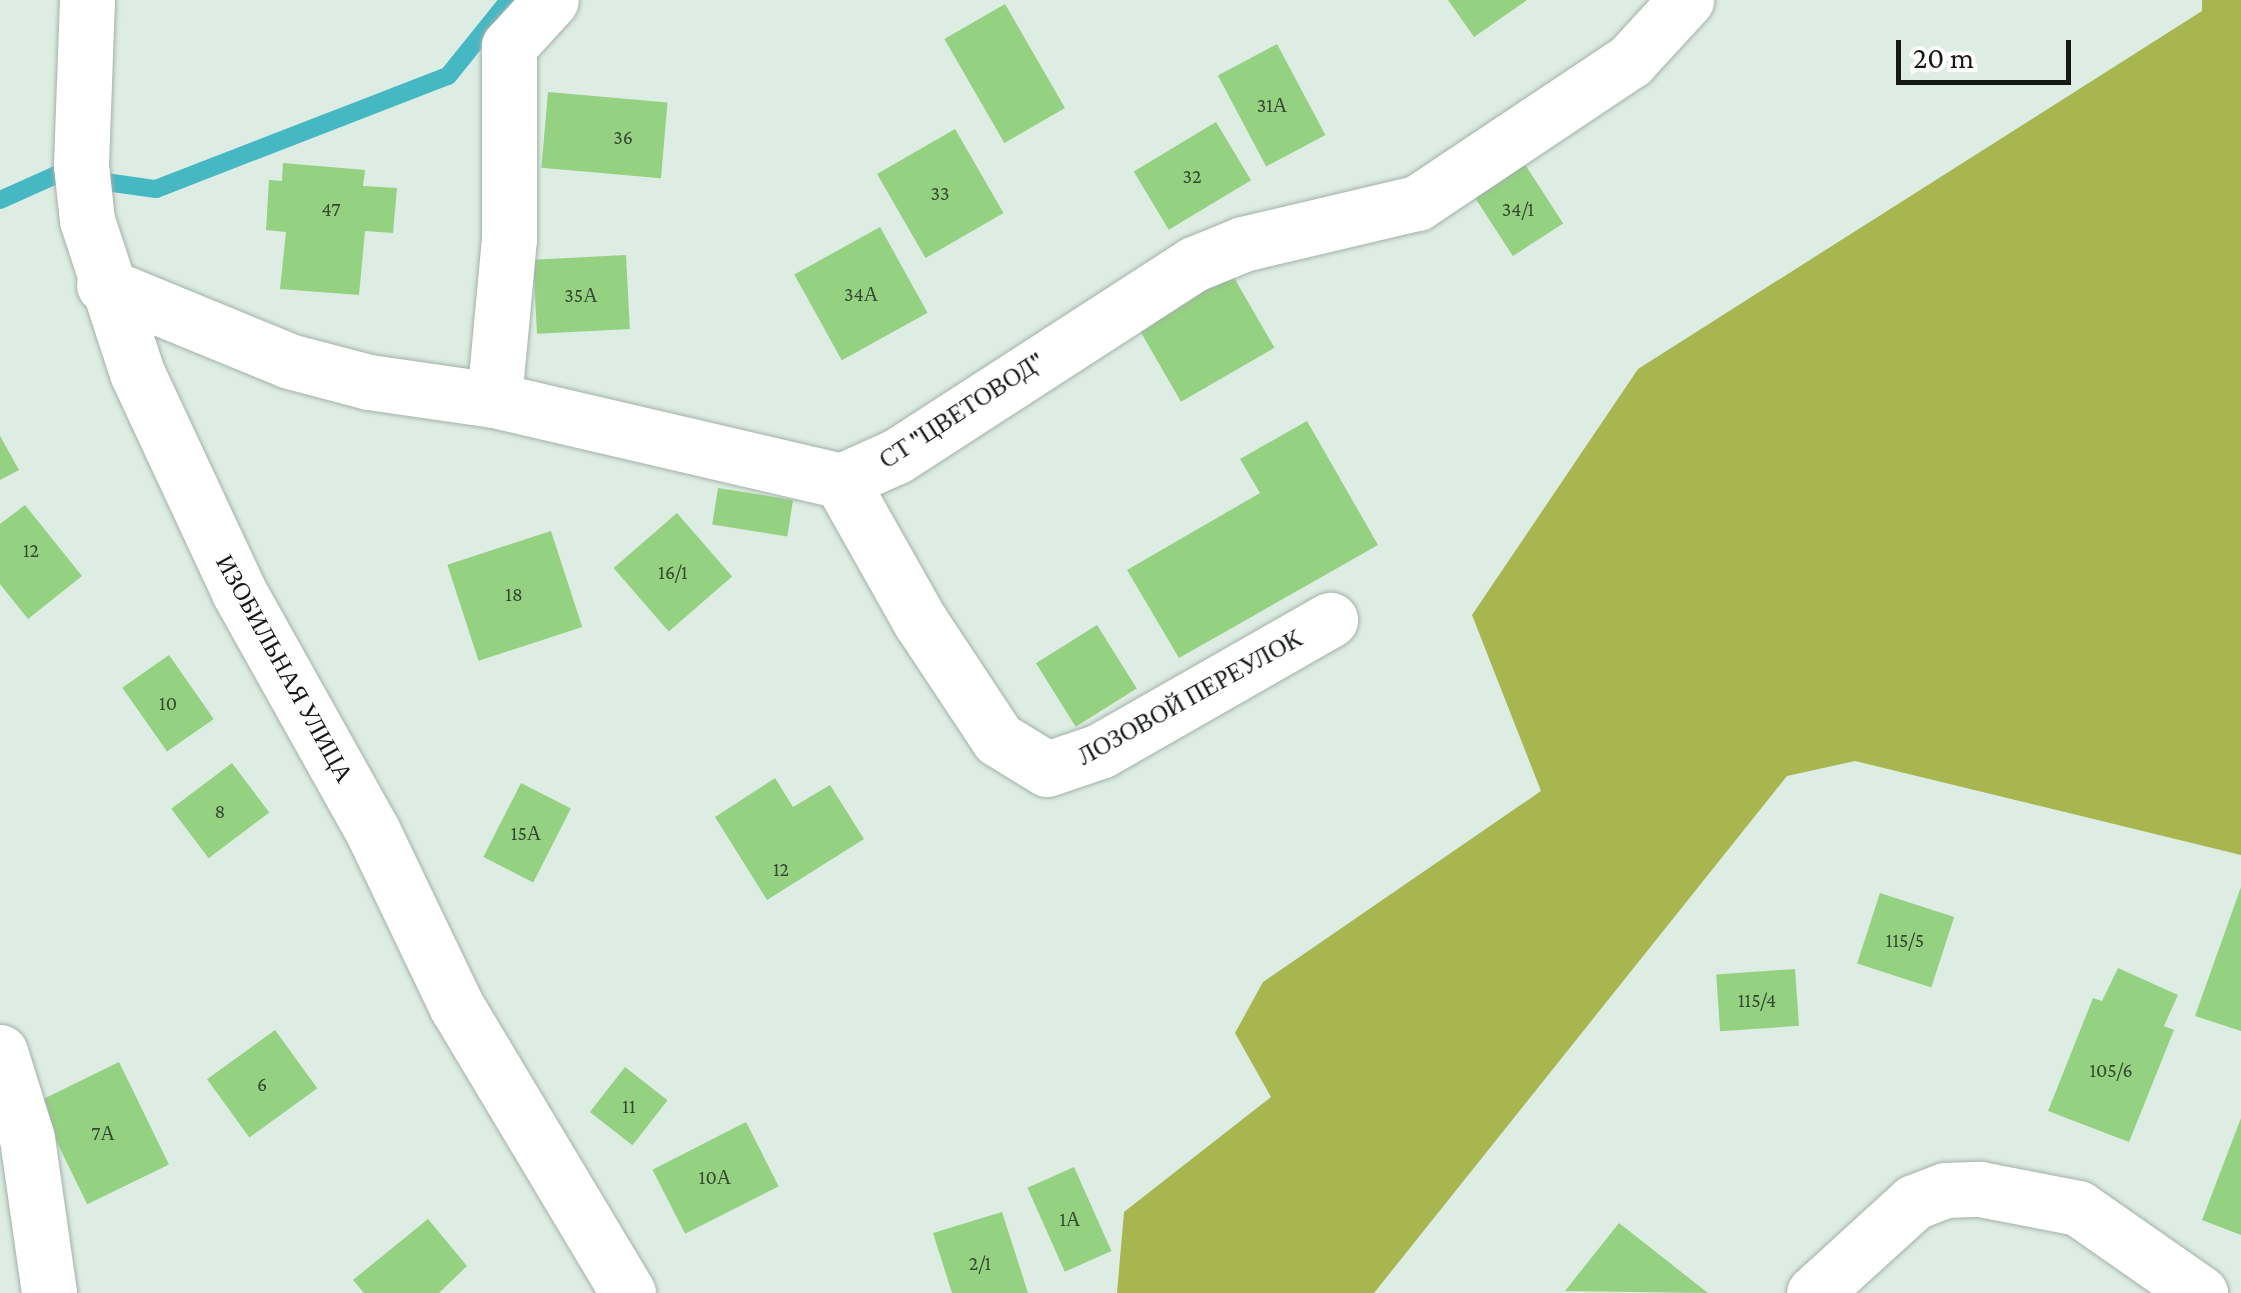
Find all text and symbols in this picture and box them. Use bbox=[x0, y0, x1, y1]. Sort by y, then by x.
scale bar bbox=[1901, 20, 2076, 82]
text: 20 m bbox=[1913, 41, 1974, 74]
house number: 31А bbox=[1257, 93, 1287, 117]
house number: 36 bbox=[613, 125, 633, 149]
house number: 32 bbox=[1183, 164, 1201, 188]
house number: 33 bbox=[931, 181, 949, 205]
house number: 47 bbox=[322, 197, 340, 221]
house number: 34/1 bbox=[1502, 197, 1534, 221]
house number: 34А bbox=[844, 282, 878, 306]
house number: 35А bbox=[564, 283, 598, 307]
street label: СТ "ЦВЕТОВОД" bbox=[874, 347, 1050, 475]
house number: 12 bbox=[23, 538, 39, 562]
street label: ИЗОБИЛЬНАЯ УЛИЦА bbox=[209, 550, 359, 788]
house number: 16/1 bbox=[658, 560, 688, 584]
house number: 18 bbox=[505, 582, 523, 606]
street label: ЛОЗОВОЙ ПЕРЕУЛОК bbox=[1072, 624, 1308, 772]
house number: 10 bbox=[159, 691, 177, 715]
house number: 8 bbox=[215, 799, 225, 823]
house number: 15А bbox=[511, 821, 541, 845]
house number: 12 bbox=[773, 857, 789, 881]
house number: 115/5 bbox=[1886, 928, 1924, 952]
house number: 115/4 bbox=[1738, 988, 1776, 1012]
house number: 105/6 bbox=[2089, 1058, 2133, 1082]
house number: 6 bbox=[257, 1072, 267, 1096]
house number: 11 bbox=[622, 1094, 636, 1118]
house number: 7А bbox=[91, 1121, 115, 1145]
house number: 10А bbox=[699, 1165, 731, 1189]
house number: 1А bbox=[1059, 1207, 1081, 1231]
house number: 2/1 bbox=[969, 1251, 991, 1275]

